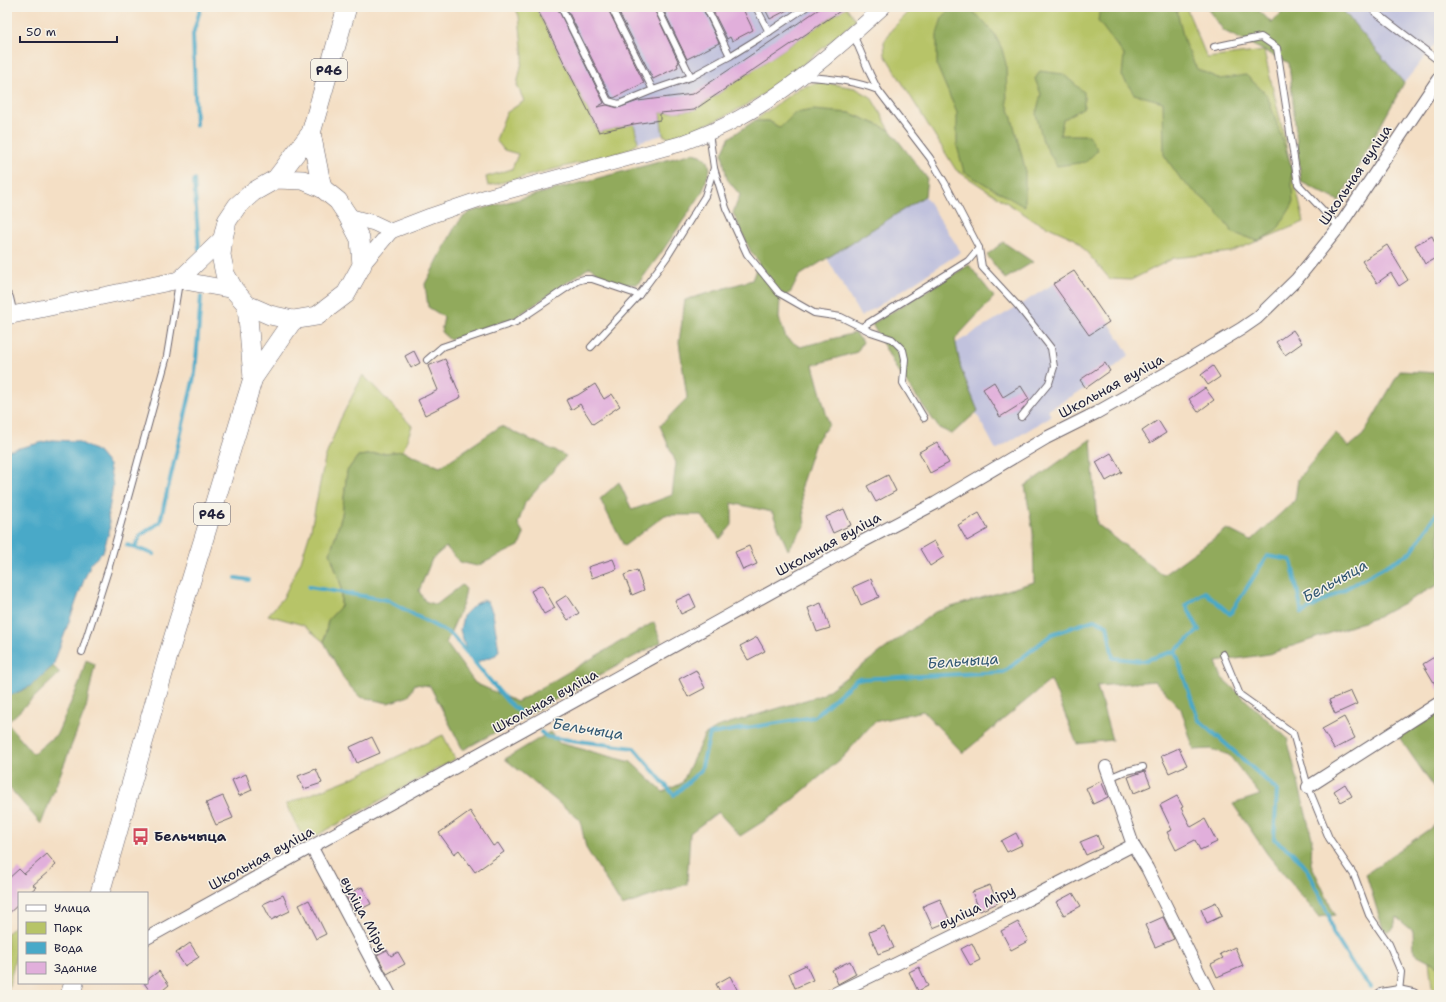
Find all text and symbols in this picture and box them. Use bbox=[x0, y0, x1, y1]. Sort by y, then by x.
scale bar bbox=[20, 18, 117, 44]
text: 50 m bbox=[26, 24, 56, 40]
road number: Р46 bbox=[311, 59, 347, 81]
street label: Школьная вуліца bbox=[1315, 121, 1395, 229]
street label: Школьная вуліца bbox=[1055, 350, 1167, 422]
road number: Р46 bbox=[194, 503, 230, 525]
street label: Школьная вуліца bbox=[772, 508, 884, 580]
water label: Бельчыца bbox=[1299, 555, 1371, 607]
water label: Бельчыца bbox=[927, 649, 999, 673]
street label: Школьная вуліца bbox=[489, 665, 601, 737]
water label: Бельчыца bbox=[551, 714, 625, 744]
street label: Школьная вуліца bbox=[205, 822, 317, 894]
bus stop icon: Бельчыца bbox=[131, 826, 151, 846]
place label: Бельчыца bbox=[154, 827, 227, 845]
street label: вуліца Міру bbox=[337, 873, 391, 955]
street label: вуліца Міру bbox=[936, 881, 1018, 933]
legend bbox=[18, 892, 148, 984]
text: Улица bbox=[54, 900, 91, 916]
text: Парк bbox=[54, 920, 83, 936]
text: Вода bbox=[54, 940, 83, 956]
text: Здание bbox=[54, 960, 98, 976]

